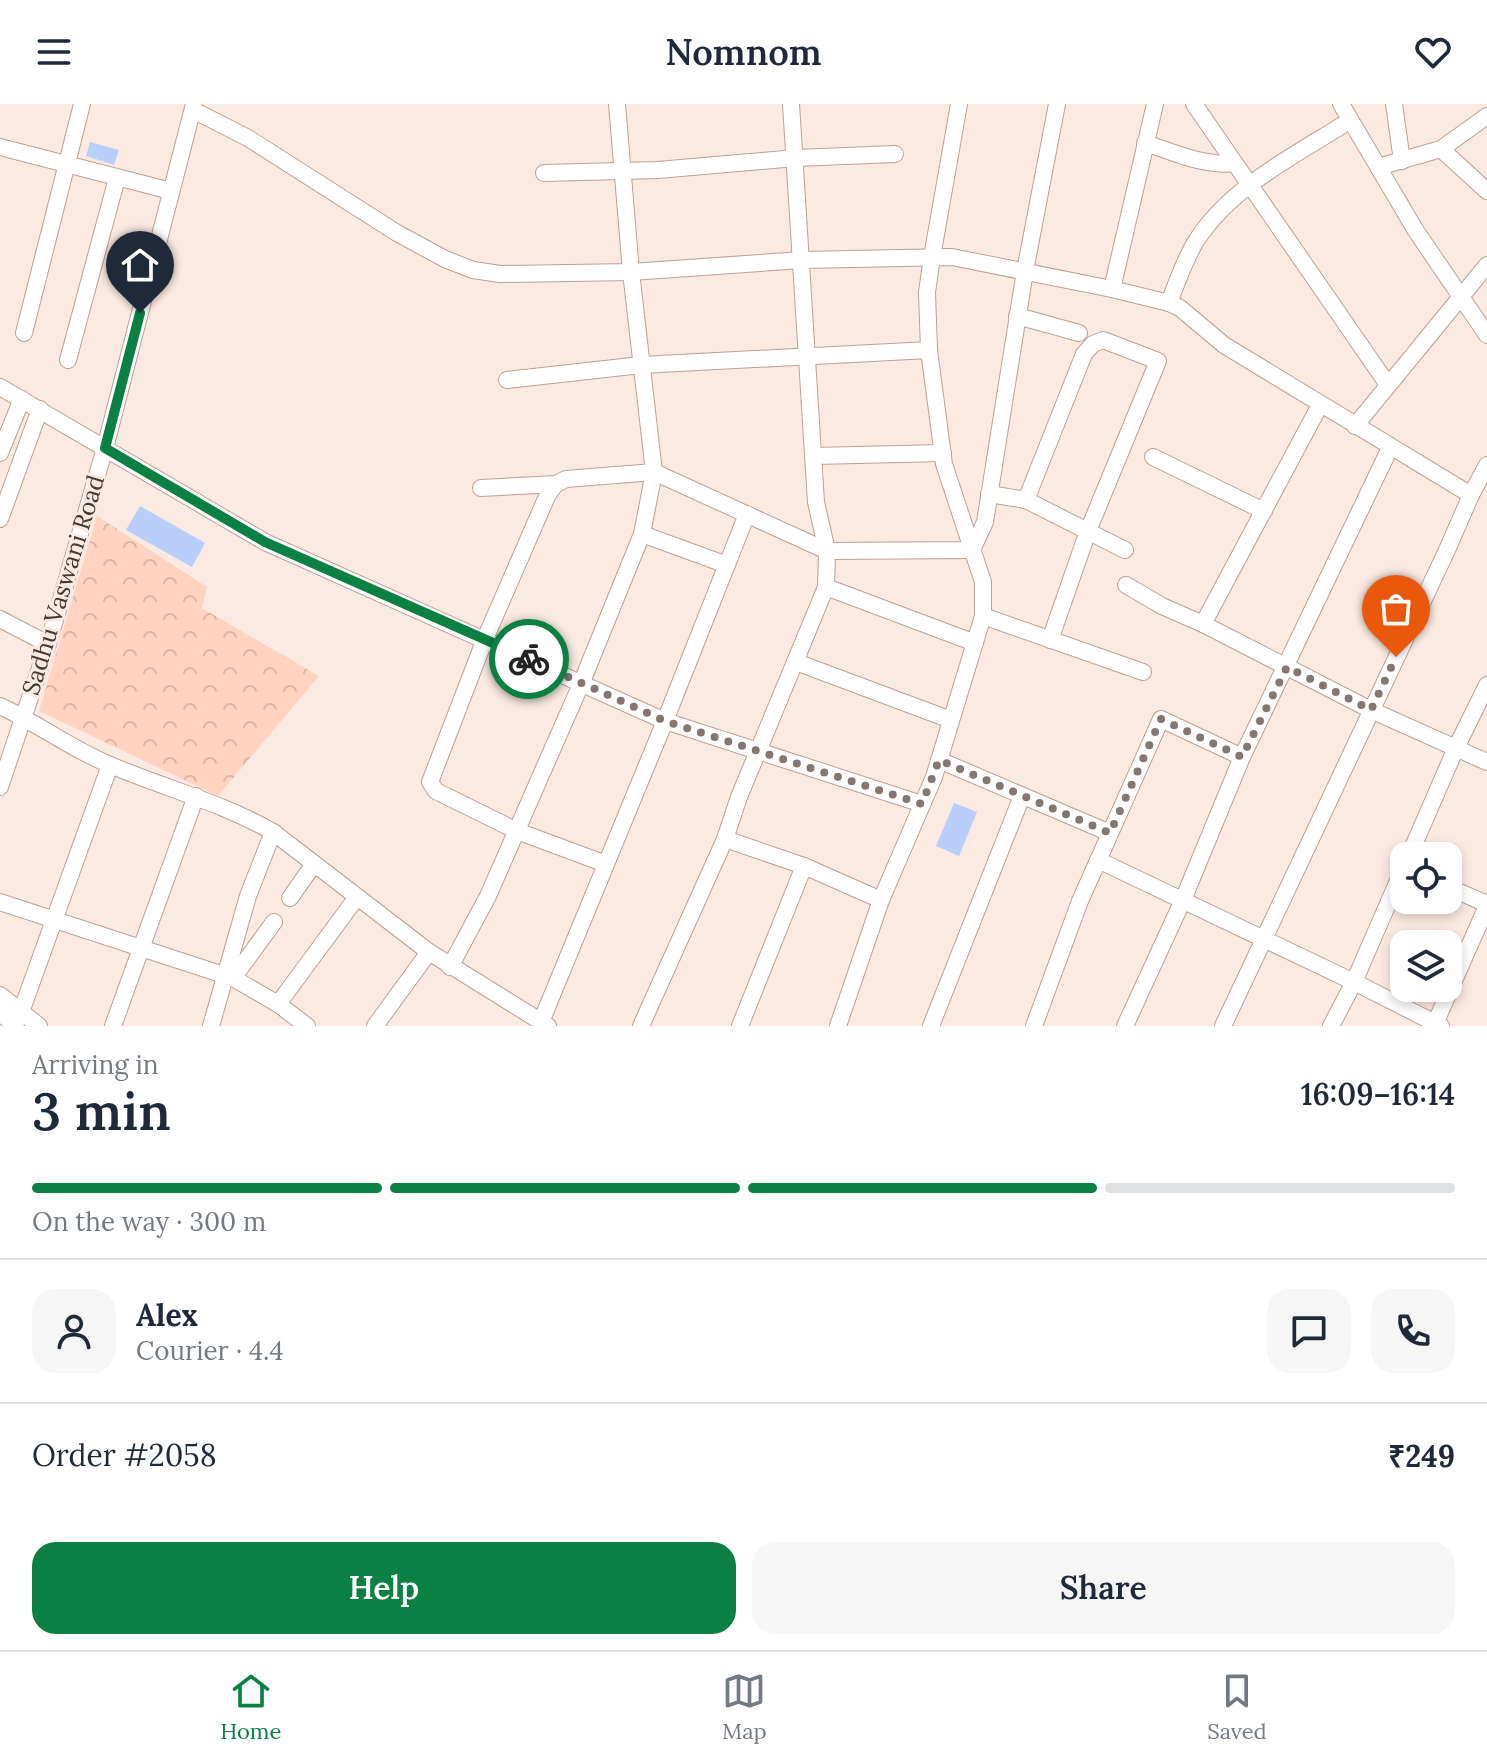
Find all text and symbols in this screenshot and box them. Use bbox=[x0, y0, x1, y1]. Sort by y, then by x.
text: Nomnom bbox=[665, 29, 822, 75]
icon: menu bbox=[32, 30, 76, 74]
icon: heart bbox=[1411, 30, 1455, 74]
pin bbox=[106, 231, 174, 313]
icon: home bbox=[118, 243, 162, 287]
street label: Sadhu Vaswani Road bbox=[15, 471, 111, 699]
pin bbox=[1362, 575, 1430, 657]
icon: bag bbox=[1374, 587, 1418, 631]
courier bbox=[489, 619, 569, 699]
icon: bike bbox=[507, 637, 551, 681]
map controls bbox=[1390, 842, 1462, 1002]
button: locate bbox=[1390, 842, 1462, 914]
button: layers bbox=[1390, 930, 1462, 1002]
text: Arriving in bbox=[32, 1048, 159, 1081]
text: 16:09–16:14 bbox=[1301, 1075, 1455, 1113]
text: 3 min bbox=[32, 1078, 171, 1144]
text: On the way · 300 m bbox=[32, 1205, 266, 1238]
button: person bbox=[32, 1289, 116, 1373]
button: chat bbox=[1267, 1289, 1351, 1373]
button: phone bbox=[1371, 1289, 1455, 1373]
text: Alex bbox=[136, 1296, 198, 1334]
text: Courier · 4.4 bbox=[136, 1334, 284, 1367]
text: Order #2058 bbox=[32, 1436, 217, 1474]
text: ₹249 bbox=[1388, 1437, 1455, 1475]
button: Help bbox=[32, 1542, 736, 1634]
button: Share bbox=[752, 1542, 1455, 1634]
tab: Home bbox=[220, 1669, 281, 1745]
tab: Map bbox=[722, 1669, 767, 1745]
tab: Saved bbox=[1207, 1669, 1267, 1745]

